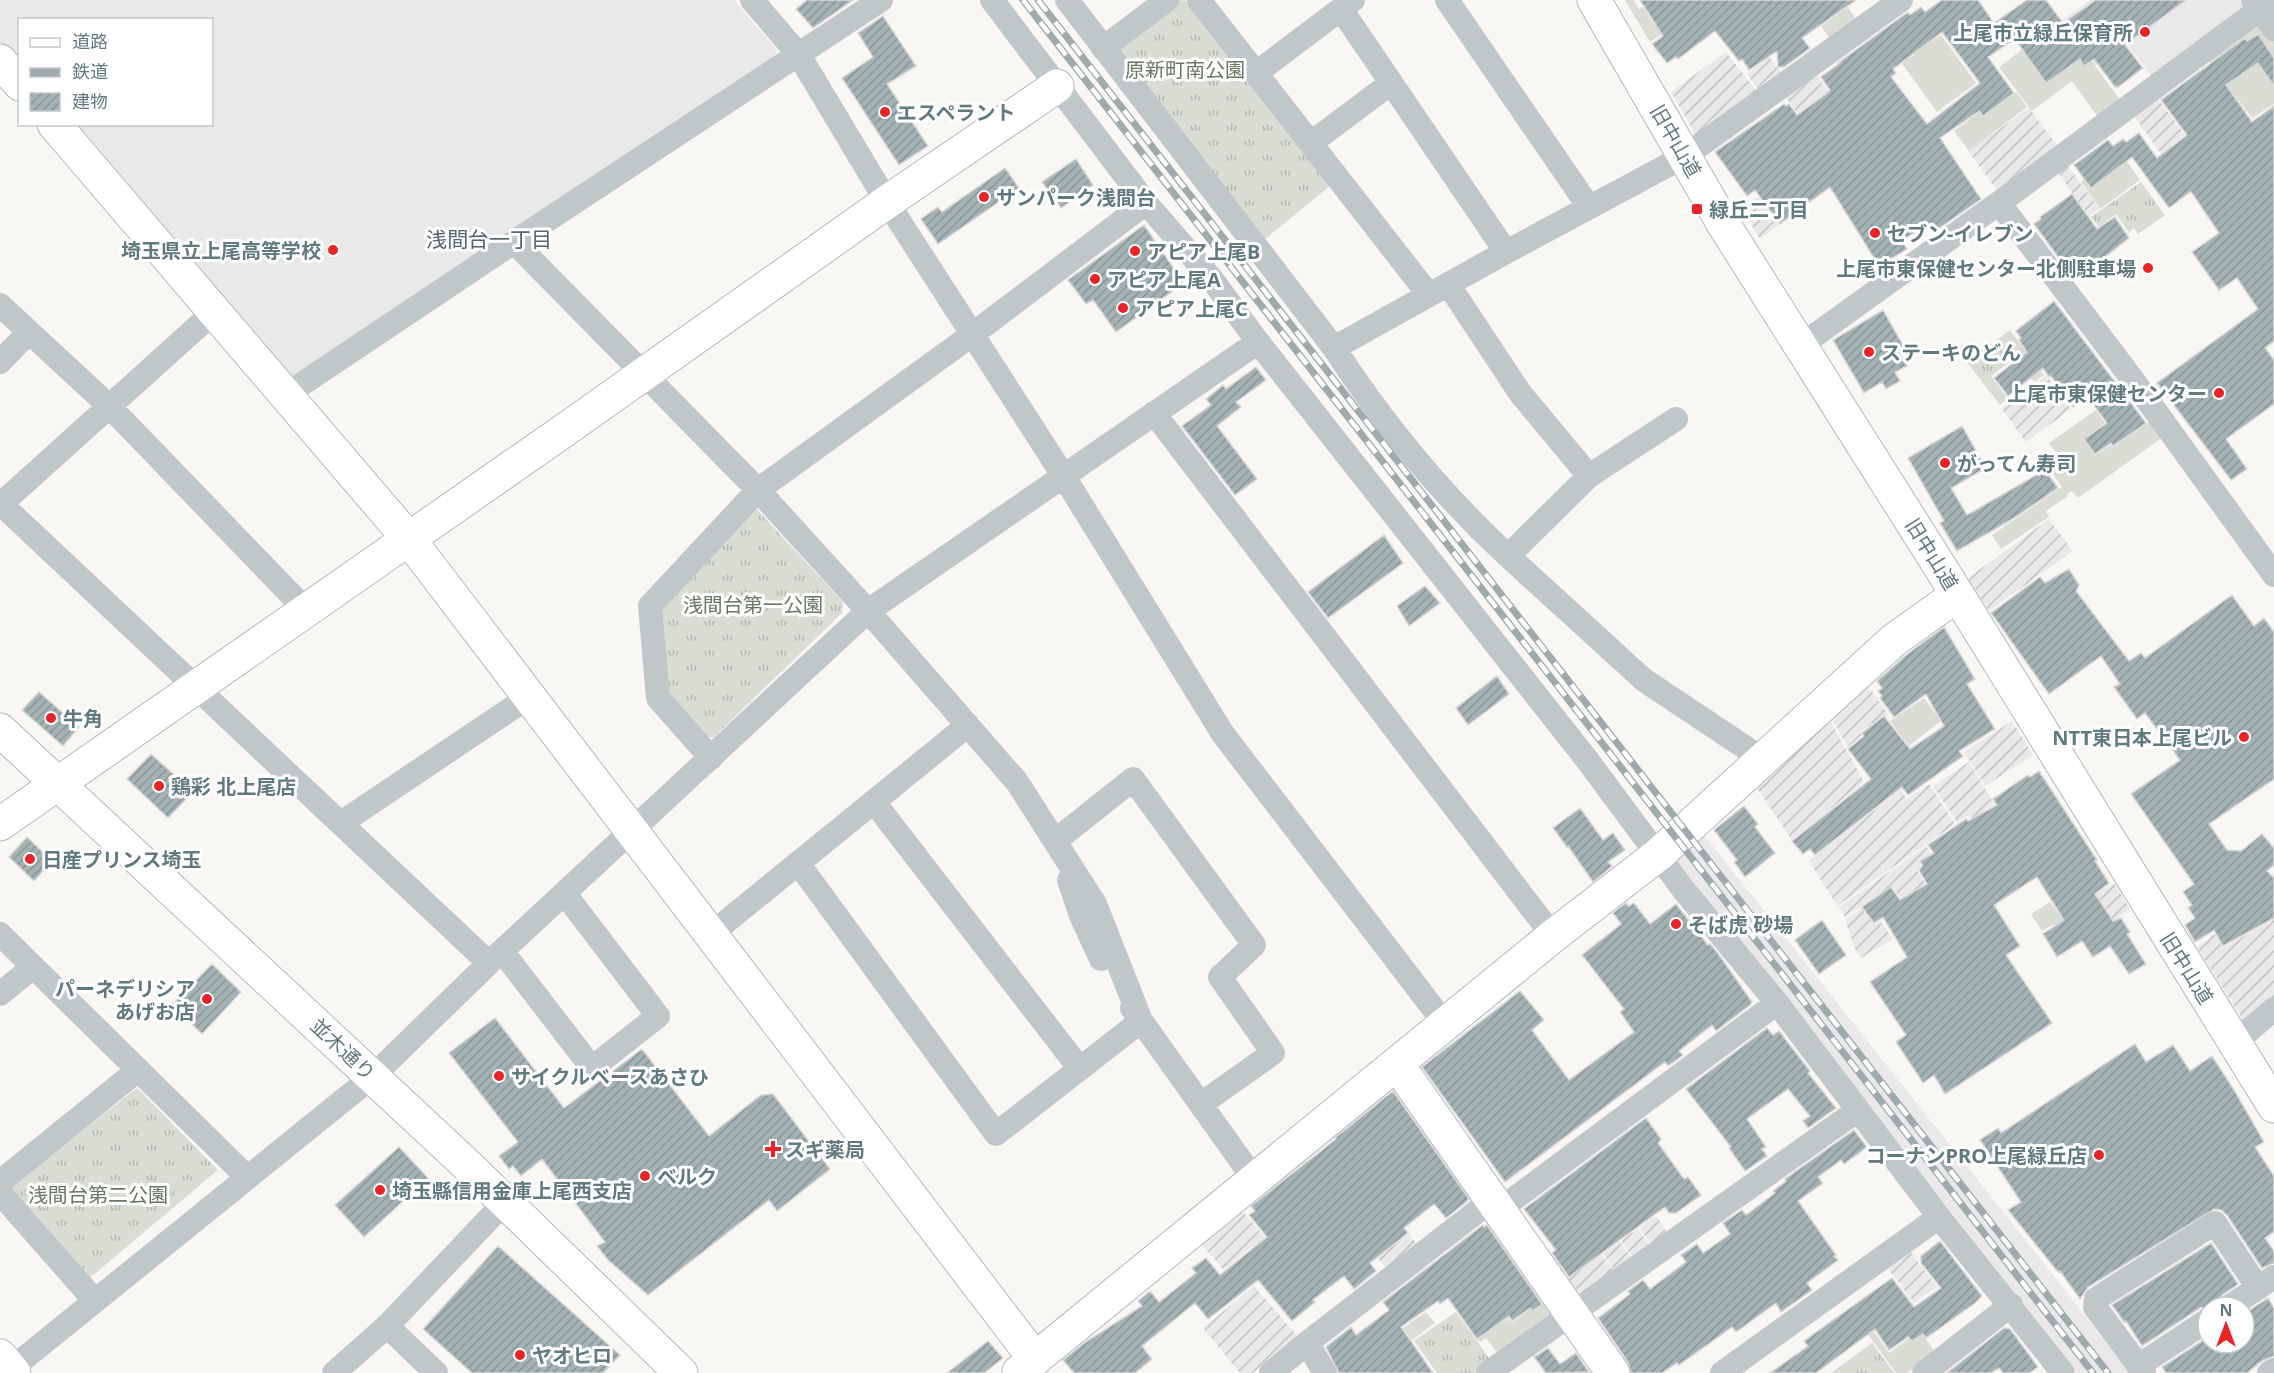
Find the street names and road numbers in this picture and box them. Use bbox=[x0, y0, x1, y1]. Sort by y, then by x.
street label: 旧中山道 bbox=[1644, 100, 1708, 182]
street label: 旧中山道 bbox=[1899, 513, 1965, 595]
street label: 旧中山道 bbox=[2154, 927, 2220, 1009]
street label: 並木通り bbox=[305, 1012, 381, 1086]

